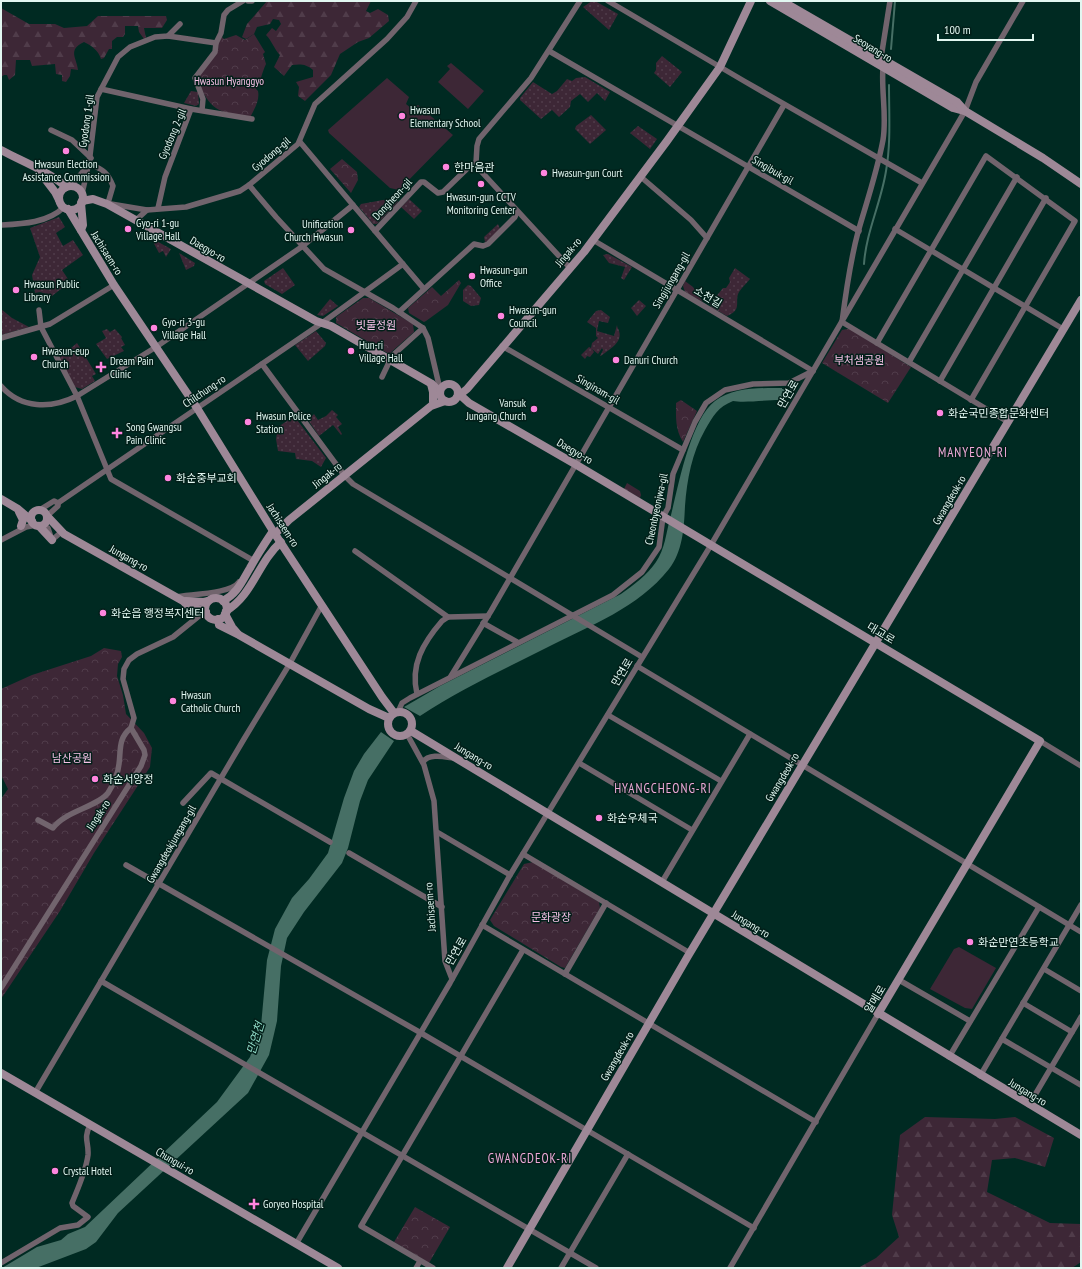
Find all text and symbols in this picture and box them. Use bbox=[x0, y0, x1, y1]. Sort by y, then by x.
scale bar bbox=[938, 16, 1033, 42]
text: 100 m bbox=[944, 22, 971, 37]
street label: Seoyang-ro bbox=[851, 31, 895, 65]
park label: Hwasun Hyanggyo bbox=[194, 74, 264, 88]
street label: Gyodong 1-gil bbox=[75, 93, 97, 149]
place label: Hwasun Elementary School bbox=[410, 103, 481, 130]
street label: Gyodong 2-gil bbox=[155, 106, 189, 161]
marker: Hwasun Elementary School bbox=[397, 111, 407, 121]
street label: Gyodong-gil bbox=[249, 133, 294, 174]
marker: Hwasun Election Assistance Commission bbox=[61, 146, 71, 156]
street label: Singibuk-gil bbox=[750, 153, 797, 188]
place label: Hwasun Election Assistance Commission bbox=[22, 157, 110, 184]
place label: 한마음관 bbox=[454, 160, 494, 174]
marker: 한마음관 bbox=[441, 162, 451, 172]
place label: Hwasun-gun Court bbox=[552, 166, 623, 180]
marker: Hwasun-gun Court bbox=[539, 168, 549, 178]
street label: Dongheon-gil bbox=[369, 175, 415, 223]
marker: Hwasun-gun CCTV Monitoring Center bbox=[476, 179, 486, 189]
place label: Hwasun-gun CCTV Monitoring Center bbox=[446, 190, 517, 217]
place label: Gyo-ri 1-gu Village Hall bbox=[135, 216, 180, 243]
place label: Unification Church Hwasun bbox=[284, 217, 343, 244]
marker: Gyo-ri 1-gu Village Hall bbox=[123, 224, 133, 234]
marker: Unification Church Hwasun bbox=[346, 225, 356, 235]
street label: Jachisaem-ro bbox=[88, 228, 126, 278]
street label: Daegyo-ro bbox=[188, 233, 229, 265]
street label: Jingak-ro bbox=[551, 234, 584, 270]
street label: Singijungang-gil bbox=[649, 249, 693, 311]
place label: Hwasun-gun Office bbox=[480, 263, 528, 290]
marker: Hwasun-gun Office bbox=[467, 271, 477, 281]
place label: Hwasun Public Library bbox=[24, 277, 80, 304]
street label: 소천길 bbox=[691, 283, 725, 311]
marker: Hwasun Public Library bbox=[11, 285, 21, 295]
place label: Hwasun-gun Council bbox=[509, 303, 557, 330]
marker: Hwasun-gun Council bbox=[496, 311, 506, 321]
place label: Gyo-ri 3-gu Village Hall bbox=[161, 315, 206, 342]
park label: 빗물정원 bbox=[356, 318, 396, 332]
marker: Gyo-ri 3-gu Village Hall bbox=[149, 323, 159, 333]
place label: Hun-ri Village Hall bbox=[358, 338, 403, 365]
place label: Hwasun-eup Church bbox=[42, 344, 90, 371]
marker: Hun-ri Village Hall bbox=[346, 346, 356, 356]
marker: Hwasun-eup Church bbox=[29, 352, 39, 362]
place label: Danuri Church bbox=[624, 353, 678, 367]
park label: 부처샘공원 bbox=[834, 353, 884, 367]
place label: Dream Pain Clinic bbox=[110, 354, 154, 381]
marker: Danuri Church bbox=[611, 355, 621, 365]
marker: Dream Pain Clinic bbox=[95, 361, 107, 373]
street label: Chilchung-ro bbox=[180, 371, 228, 410]
street label: Singinam-gil bbox=[574, 371, 623, 407]
street label: 만연로 bbox=[774, 377, 802, 411]
place label: Vansuk Jungang Church bbox=[465, 396, 527, 423]
marker: Vansuk Jungang Church bbox=[529, 404, 539, 414]
place label: 화순국민종합문화센터 bbox=[948, 406, 1049, 420]
marker: 화순국민종합문화센터 bbox=[935, 408, 945, 418]
place label: Hwasun Police Station bbox=[256, 409, 312, 436]
marker: Hwasun Police Station bbox=[243, 417, 253, 427]
place label: Song Gwangsu Pain Clinic bbox=[126, 420, 182, 447]
marker: Song Gwangsu Pain Clinic bbox=[111, 427, 123, 439]
street label: Daegyo-ro bbox=[555, 435, 596, 467]
district label: MANYEON-RI bbox=[938, 444, 1008, 461]
street label: Jingak-ro bbox=[309, 459, 345, 492]
place label: 화순중부교회 bbox=[176, 471, 237, 485]
street label: Cheonbyeonjwa-gil bbox=[642, 471, 671, 546]
marker: 화순중부교회 bbox=[163, 473, 173, 483]
street label: Gwangdeok-ro bbox=[929, 473, 969, 527]
street label: Jachisaem-ro bbox=[263, 500, 302, 550]
street label: Jungang-ro bbox=[106, 541, 151, 574]
place label: 화순읍 행정복지센터 bbox=[111, 606, 204, 620]
marker: 화순읍 행정복지센터 bbox=[98, 608, 108, 618]
street label: 대교로 bbox=[864, 619, 898, 647]
street label: 만연로 bbox=[608, 655, 636, 689]
place label: Hwasun Catholic Church bbox=[181, 688, 240, 715]
marker: Hwasun Catholic Church bbox=[168, 696, 178, 706]
street label: Jungang-ro bbox=[452, 739, 496, 773]
street label: Gwangdeok-ro bbox=[762, 750, 802, 804]
park label: 남산공원 bbox=[52, 751, 92, 765]
place label: 화순서양정 bbox=[103, 772, 154, 786]
marker: 화순서양정 bbox=[90, 774, 100, 784]
district label: HYANGCHEONG-RI bbox=[614, 780, 712, 797]
street label: Jingak-ro bbox=[82, 797, 113, 834]
street label: Gwangdeokjungang-gil bbox=[143, 802, 199, 885]
place label: 화순우체국 bbox=[607, 811, 658, 825]
marker: 화순우체국 bbox=[594, 813, 604, 823]
street label: Jachisaem-ro bbox=[421, 882, 439, 933]
street label: Jungang-ro bbox=[729, 907, 773, 941]
park label: 문화광장 bbox=[531, 910, 571, 924]
street label: 만연로 bbox=[442, 934, 470, 968]
place label: 화순만연초등학교 bbox=[978, 935, 1059, 949]
marker: 화순만연초등학교 bbox=[965, 937, 975, 947]
street label: 알메로 bbox=[861, 982, 889, 1016]
water label: 만연천 bbox=[243, 1018, 268, 1056]
street label: Gwangdeok-ro bbox=[597, 1029, 637, 1083]
street label: Jungang-ro bbox=[1006, 1075, 1050, 1109]
street label: Chungui-ro bbox=[153, 1144, 197, 1178]
district label: GWANGDEOK-RI bbox=[488, 1150, 572, 1167]
place label: Crystal Hotel bbox=[63, 1164, 112, 1178]
marker: Crystal Hotel bbox=[50, 1166, 60, 1176]
place label: Goryeo Hospital bbox=[263, 1197, 324, 1211]
marker: Goryeo Hospital bbox=[248, 1198, 260, 1210]

